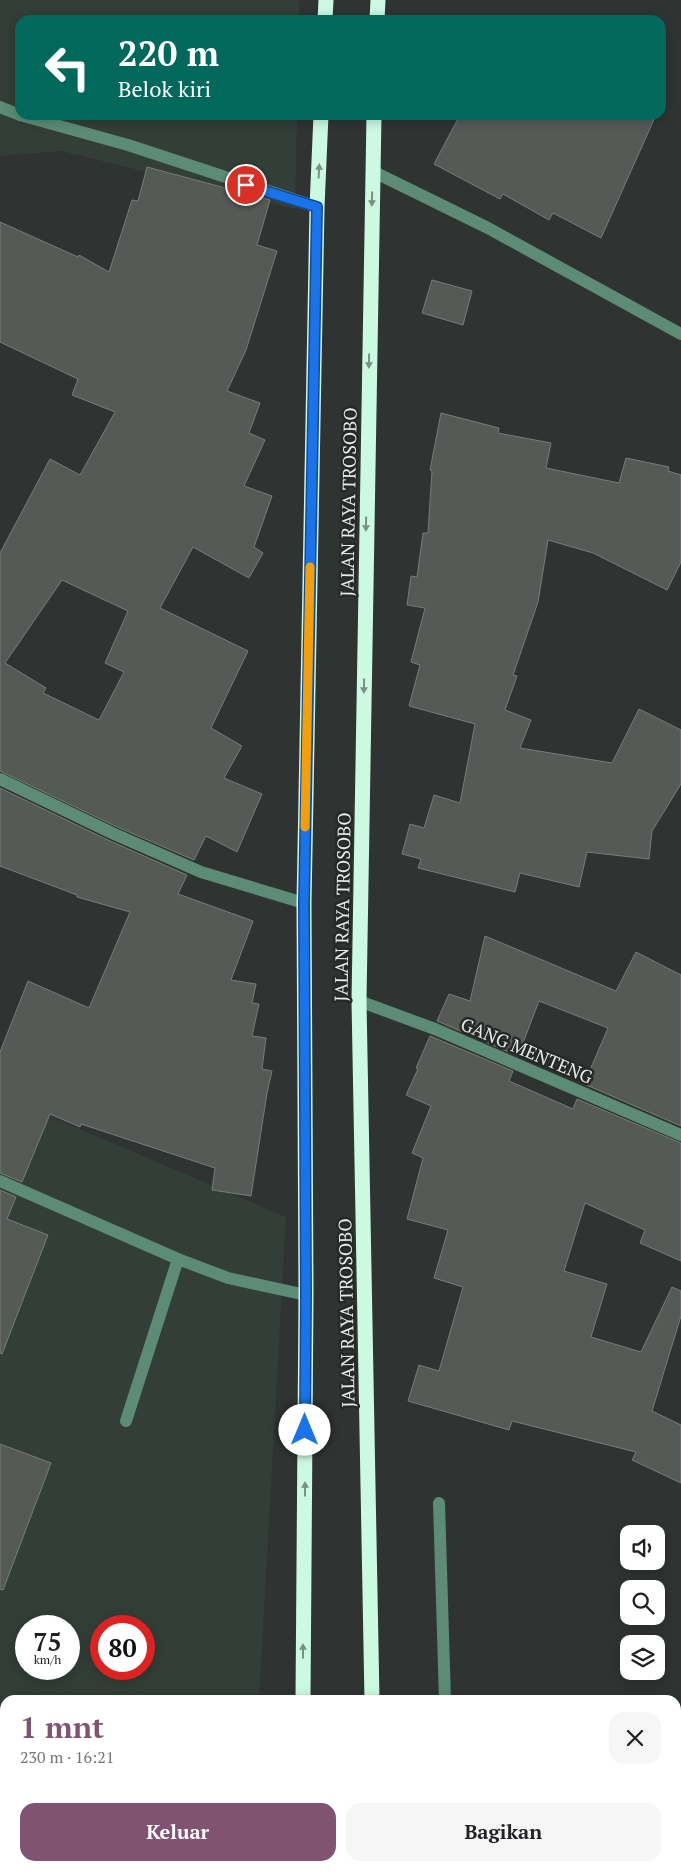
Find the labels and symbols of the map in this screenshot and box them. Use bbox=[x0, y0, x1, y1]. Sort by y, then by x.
one-way arrow bbox=[315, 163, 323, 179]
pin bbox=[225, 164, 267, 206]
one-way arrow bbox=[368, 191, 376, 207]
one-way arrow bbox=[365, 353, 373, 369]
street label: JALAN RAYA TROSOBO bbox=[334, 407, 362, 597]
one-way arrow bbox=[362, 516, 370, 532]
one-way arrow bbox=[360, 678, 368, 694]
street label: JALAN RAYA TROSOBO bbox=[328, 812, 356, 1002]
street label: GANG MENTENG bbox=[457, 1011, 597, 1089]
street label: JALAN RAYA TROSOBO bbox=[332, 1218, 360, 1408]
position arrow bbox=[278, 1403, 330, 1455]
one-way arrow bbox=[301, 1481, 309, 1497]
speed limit sign: 80 bbox=[90, 1615, 155, 1680]
one-way arrow bbox=[299, 1643, 307, 1659]

